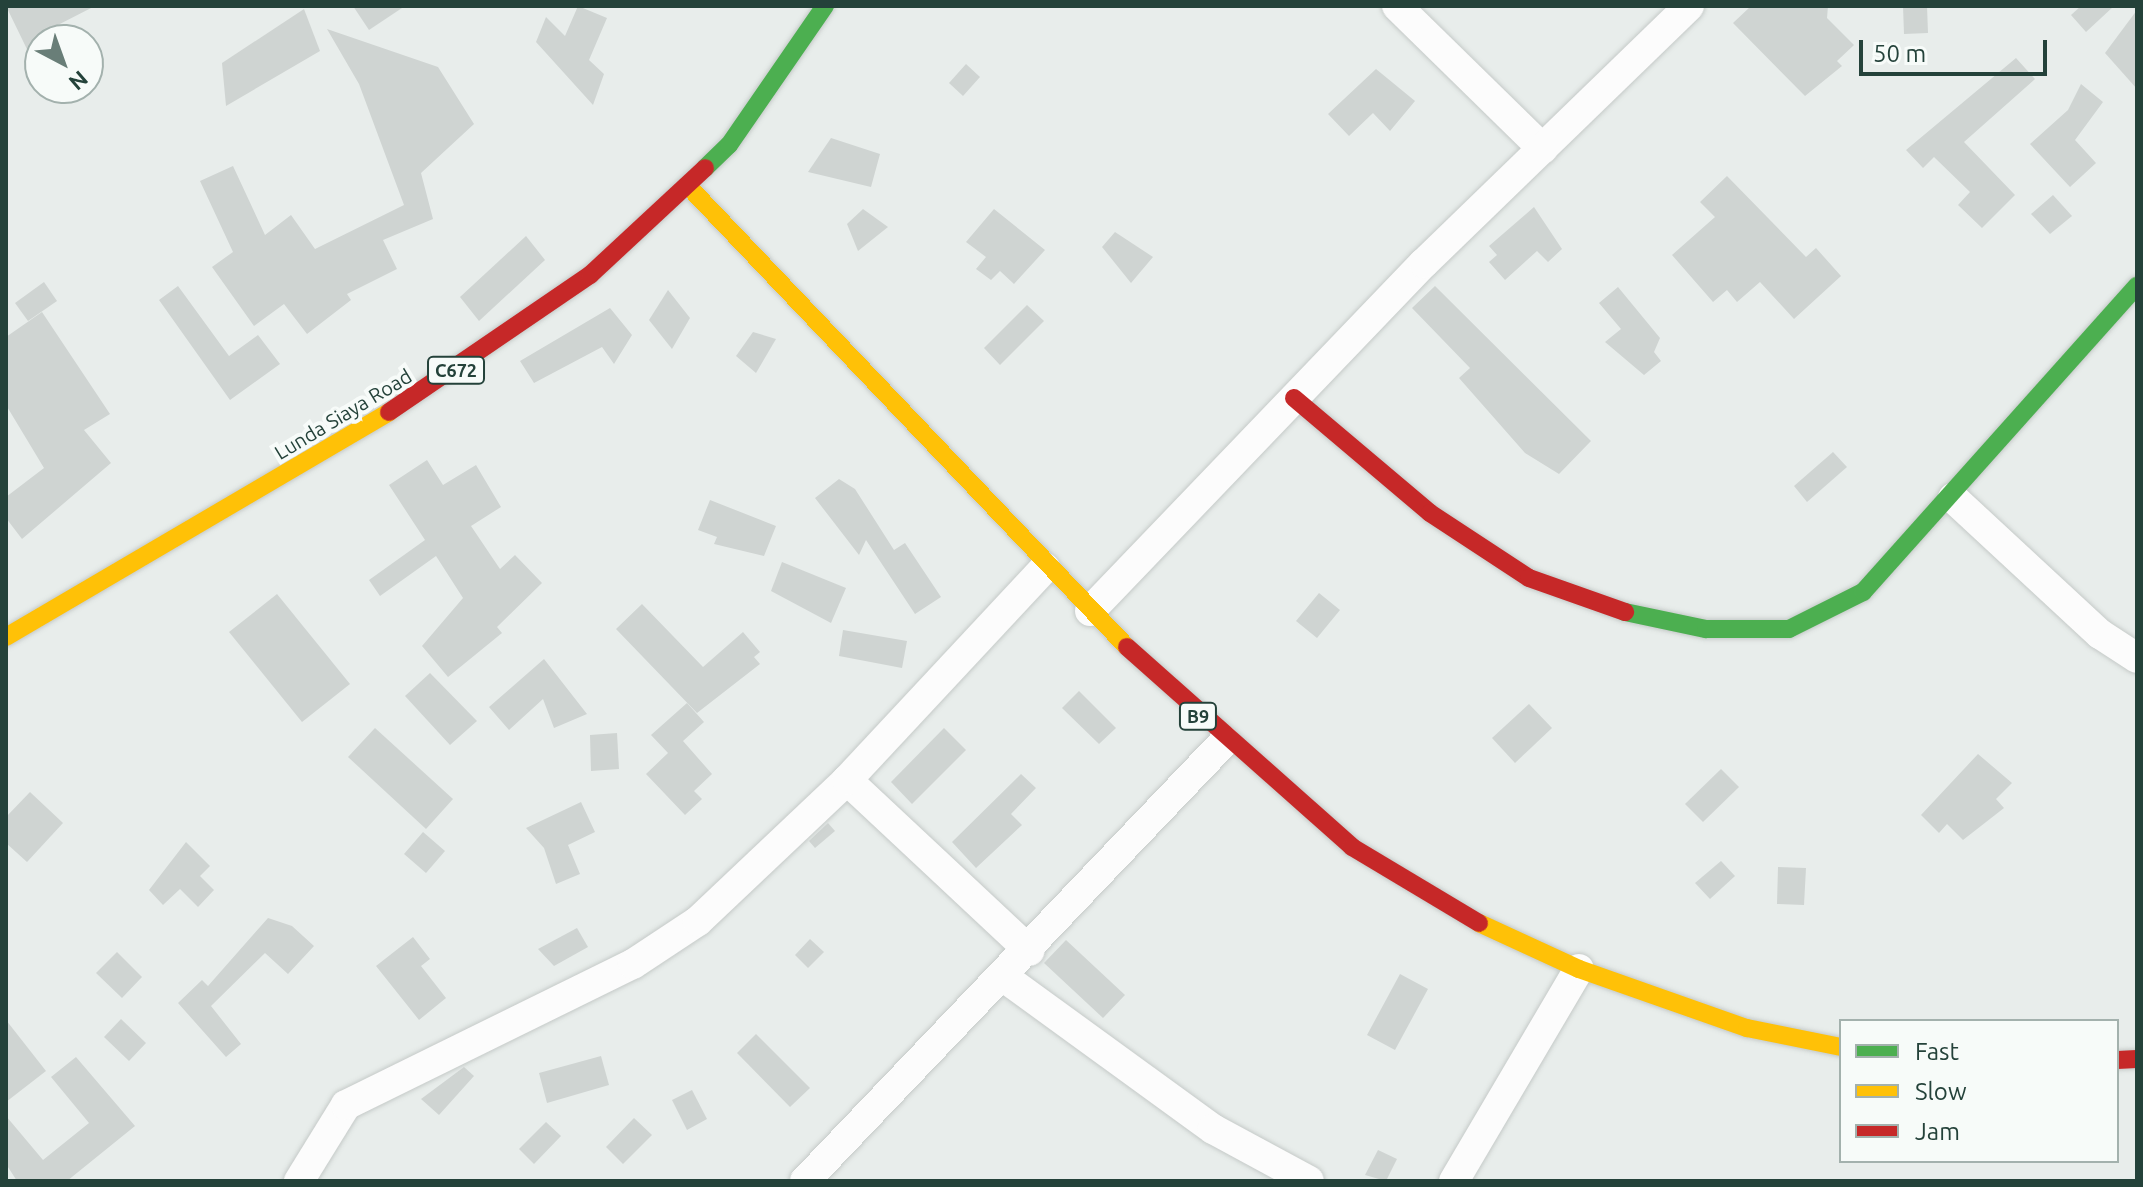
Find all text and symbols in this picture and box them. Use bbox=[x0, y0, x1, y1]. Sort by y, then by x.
north arrow bbox=[24, 24, 104, 104]
scale bar bbox=[1863, 24, 2051, 74]
text: 50 m bbox=[1873, 40, 1926, 67]
text: N bbox=[64, 66, 93, 96]
road number: C672 bbox=[426, 356, 486, 384]
street label: Lunda Siaya Road bbox=[270, 364, 416, 464]
road number: B9 bbox=[1178, 702, 1218, 730]
legend bbox=[1839, 1019, 2119, 1163]
text: Fast bbox=[1915, 1038, 1959, 1065]
text: Slow bbox=[1915, 1078, 1967, 1105]
text: Jam bbox=[1915, 1118, 1960, 1145]

